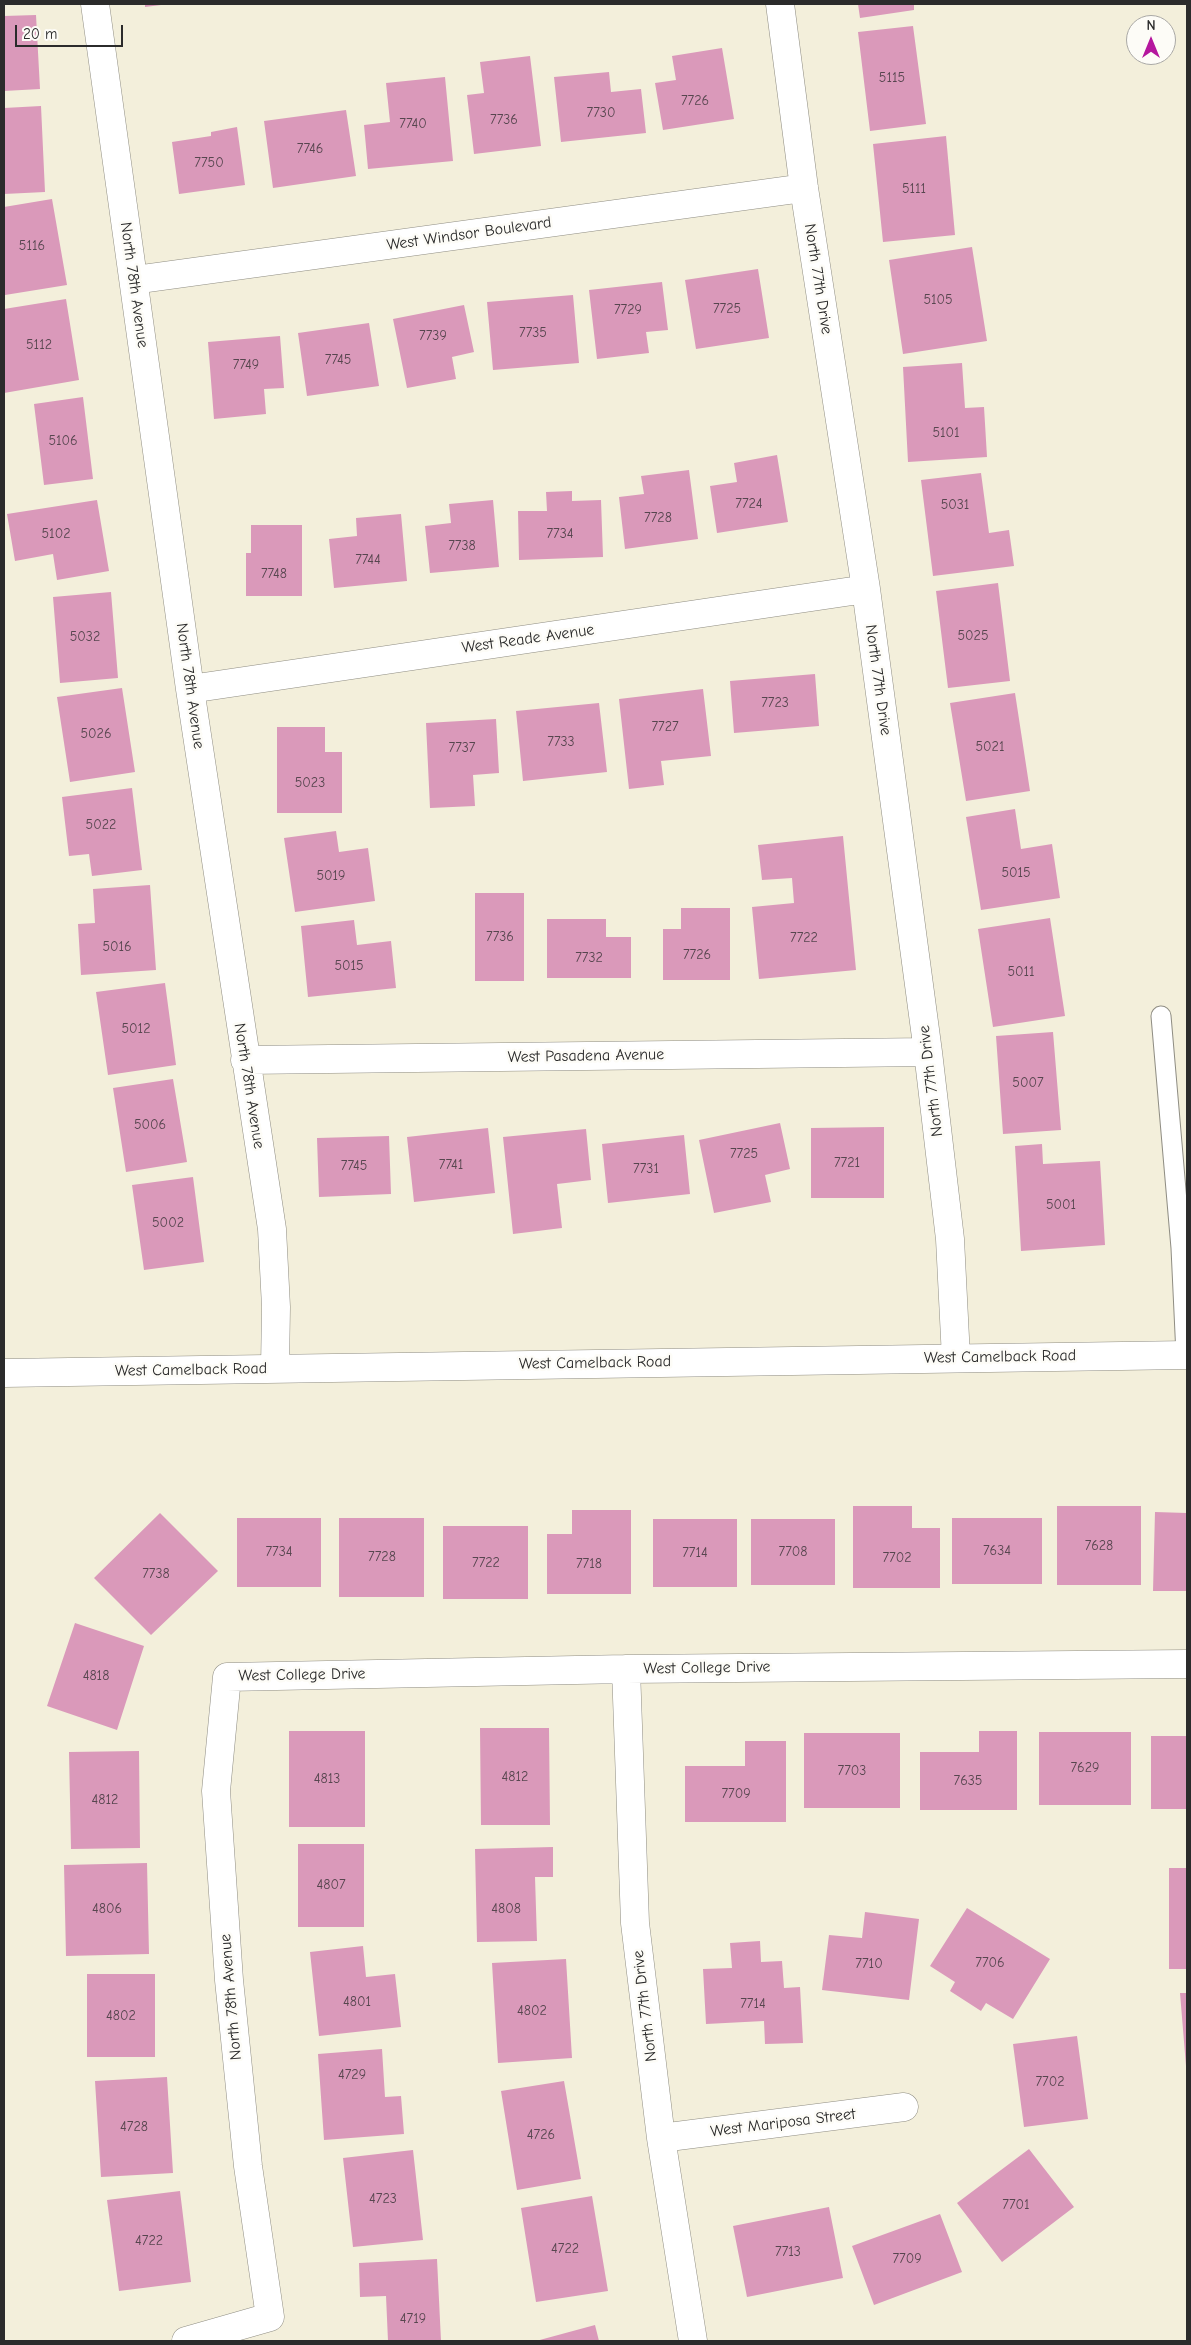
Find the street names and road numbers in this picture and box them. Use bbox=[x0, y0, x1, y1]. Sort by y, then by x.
street label: West Windsor Boulevard bbox=[385, 213, 553, 255]
street label: North 78th Avenue bbox=[116, 221, 152, 349]
street label: North 77th Drive bbox=[800, 222, 836, 336]
street label: West Reade Avenue bbox=[461, 620, 595, 658]
street label: North 78th Avenue bbox=[172, 622, 208, 750]
street label: North 77th Drive bbox=[861, 623, 895, 737]
street label: North 78th Avenue bbox=[230, 1022, 268, 1150]
street label: North 77th Drive bbox=[915, 1024, 947, 1138]
street label: West Pasadena Avenue bbox=[508, 1045, 664, 1067]
street label: West Camelback Road bbox=[924, 1346, 1076, 1368]
street label: West Camelback Road bbox=[519, 1352, 671, 1374]
street label: West Camelback Road bbox=[115, 1359, 267, 1381]
street label: West College Drive bbox=[643, 1657, 771, 1679]
street label: West College Drive bbox=[238, 1664, 366, 1686]
street label: North 78th Avenue bbox=[216, 1933, 246, 2061]
street label: North 77th Drive bbox=[629, 1949, 661, 2063]
street label: West Mariposa Street bbox=[709, 2105, 857, 2141]

